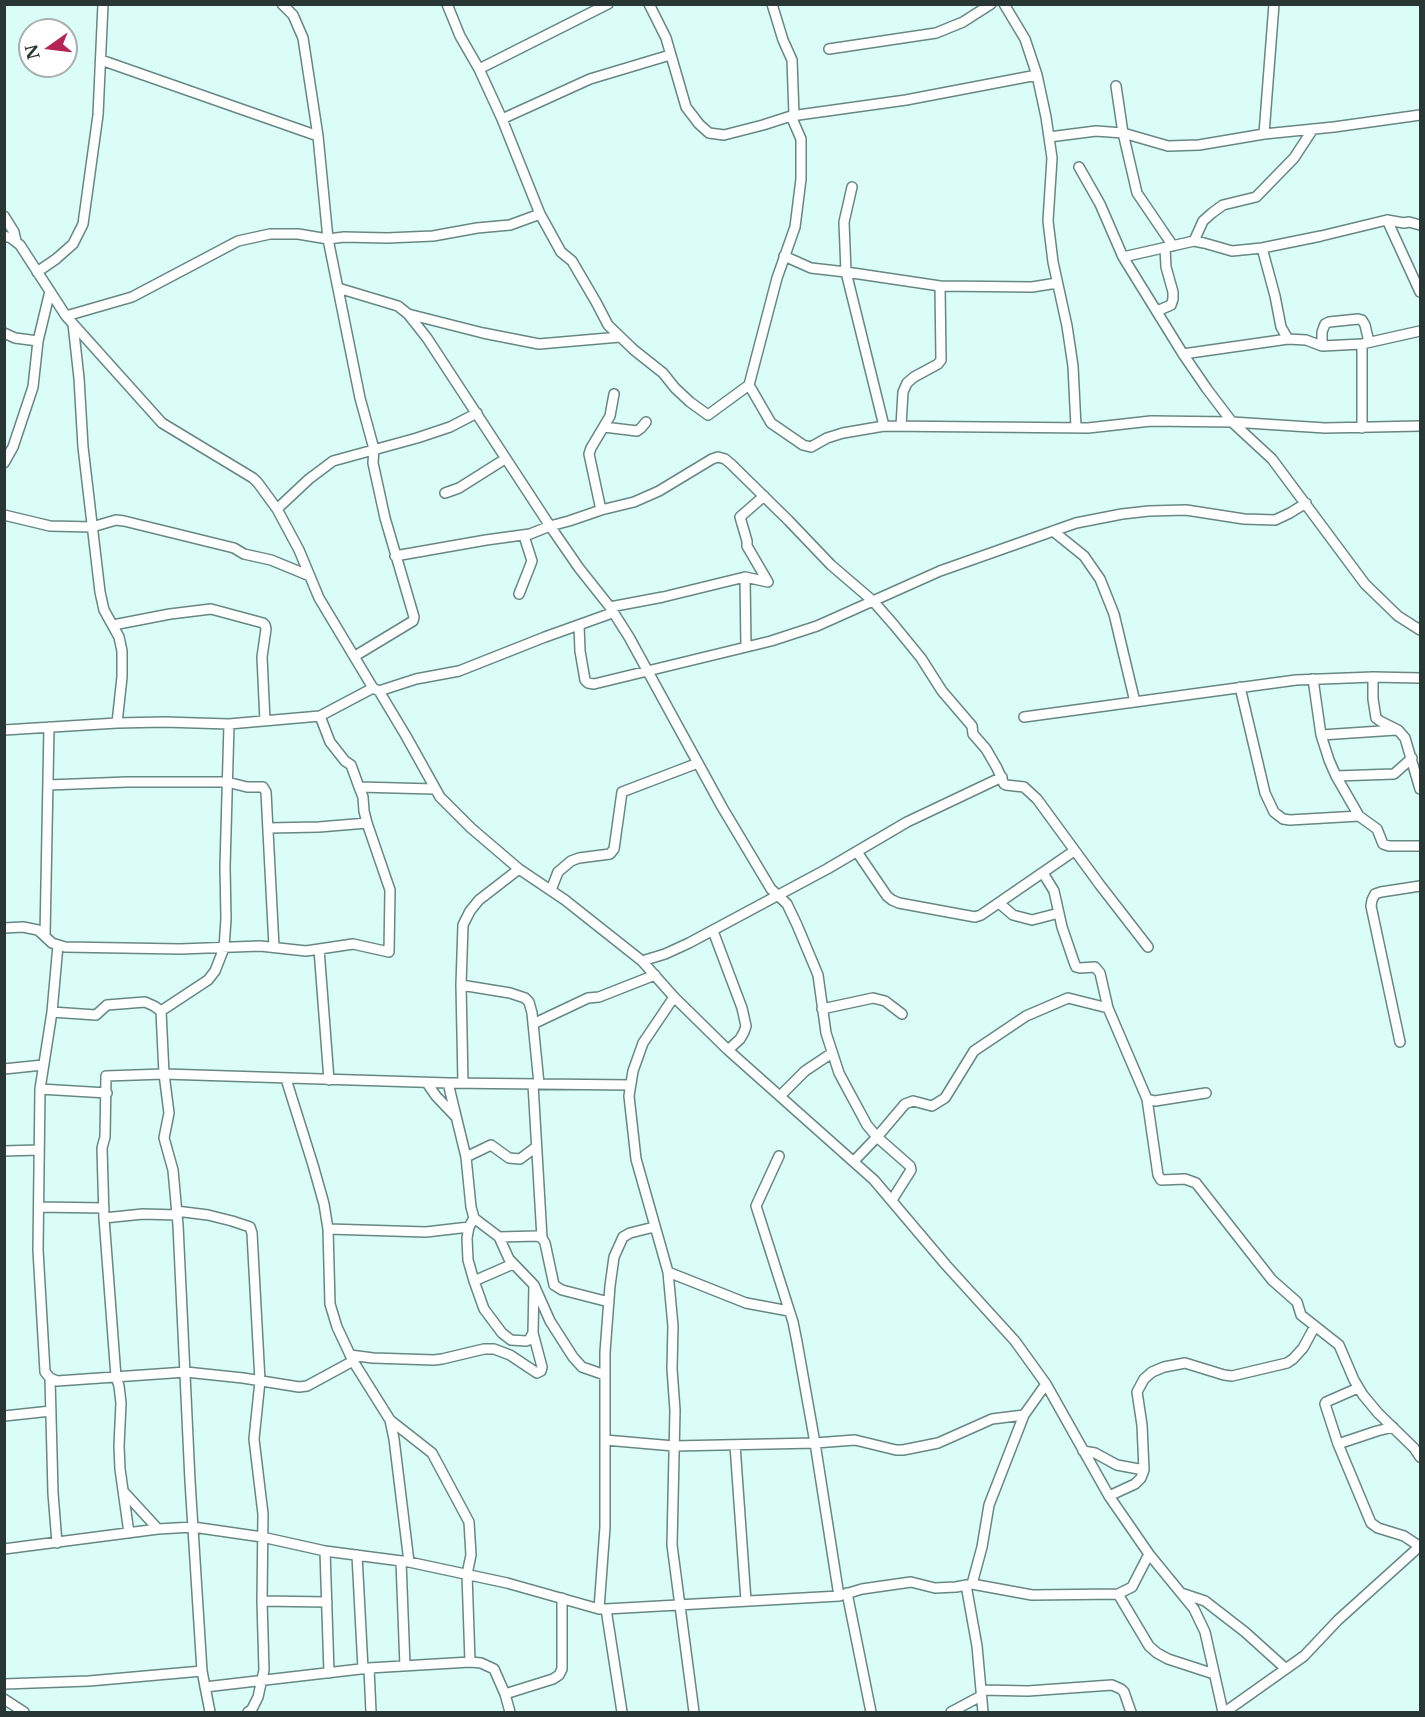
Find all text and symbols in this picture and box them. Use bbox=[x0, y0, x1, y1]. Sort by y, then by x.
north arrow bbox=[18, 18, 78, 78]
text: N bbox=[21, 42, 44, 62]

